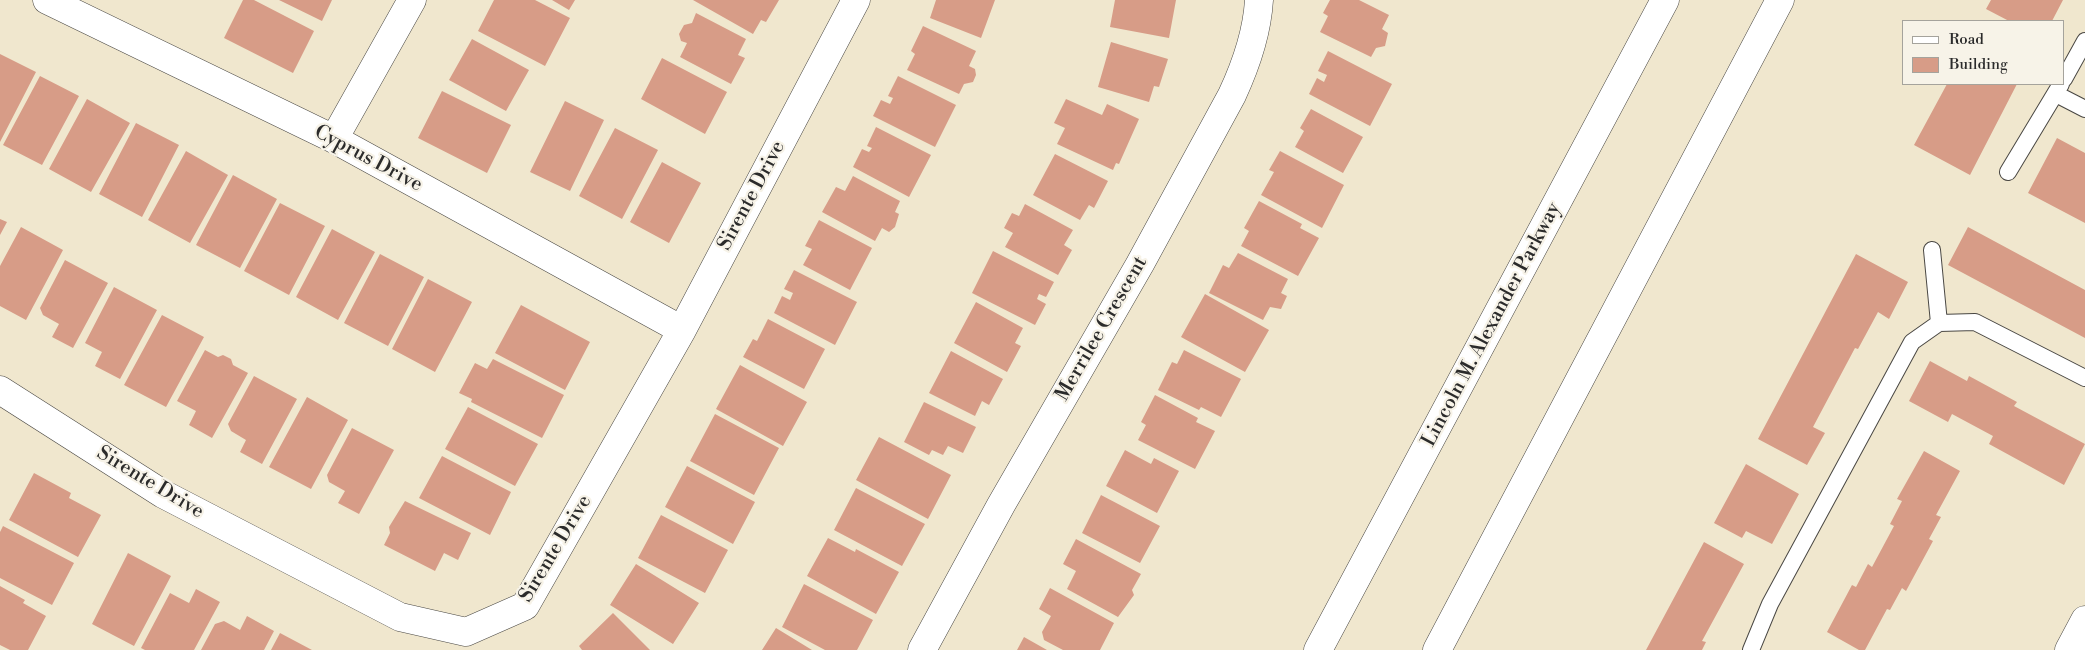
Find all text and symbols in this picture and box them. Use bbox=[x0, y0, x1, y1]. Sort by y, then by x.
legend bbox=[1902, 20, 2065, 85]
text: Road bbox=[1949, 30, 1984, 49]
text: Building bbox=[1949, 55, 2008, 74]
street label: Cyprus Drive bbox=[310, 120, 426, 198]
street label: Sirente Drive bbox=[713, 137, 791, 255]
street label: Lincoln M. Alexander Parkway bbox=[1417, 199, 1567, 451]
street label: Merrilee Crescent bbox=[1051, 252, 1153, 406]
street label: Sirente Drive bbox=[92, 442, 208, 524]
street label: Sirente Drive bbox=[515, 491, 597, 607]

